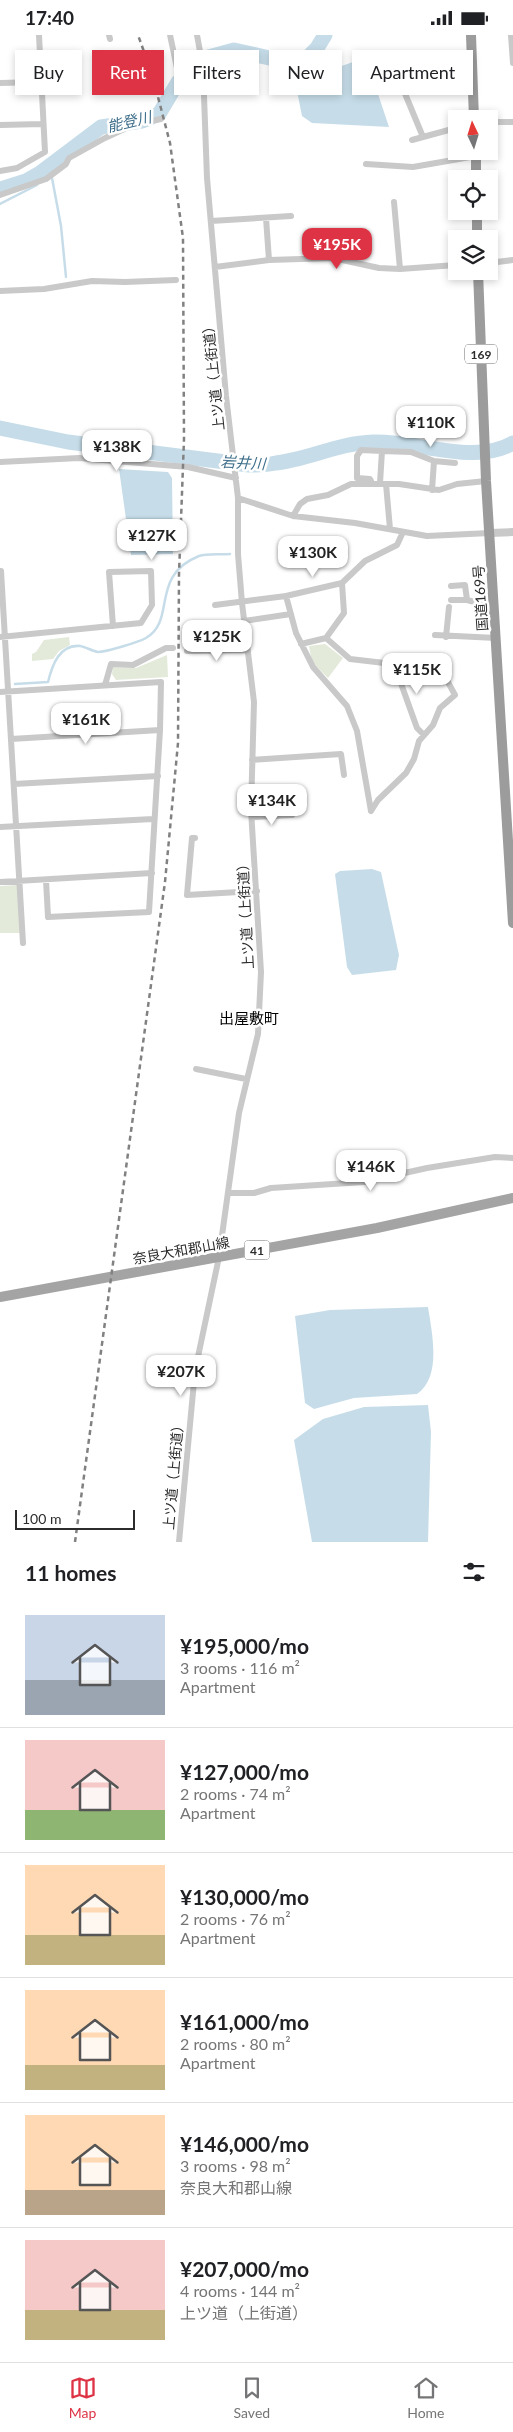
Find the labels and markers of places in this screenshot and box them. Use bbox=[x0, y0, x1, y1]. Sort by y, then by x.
pin: ¥195K bbox=[302, 227, 372, 270]
pin: ¥110K bbox=[396, 405, 466, 448]
pin: ¥138K bbox=[82, 429, 152, 472]
pin: ¥127K bbox=[117, 519, 187, 561]
pin: ¥130K bbox=[278, 535, 348, 578]
pin: ¥125K bbox=[182, 619, 252, 662]
pin: ¥115K bbox=[382, 653, 452, 695]
pin: ¥161K bbox=[51, 703, 121, 745]
pin: ¥134K bbox=[237, 783, 307, 826]
pin: ¥146K bbox=[336, 1149, 406, 1192]
pin: ¥207K bbox=[146, 1355, 216, 1397]

